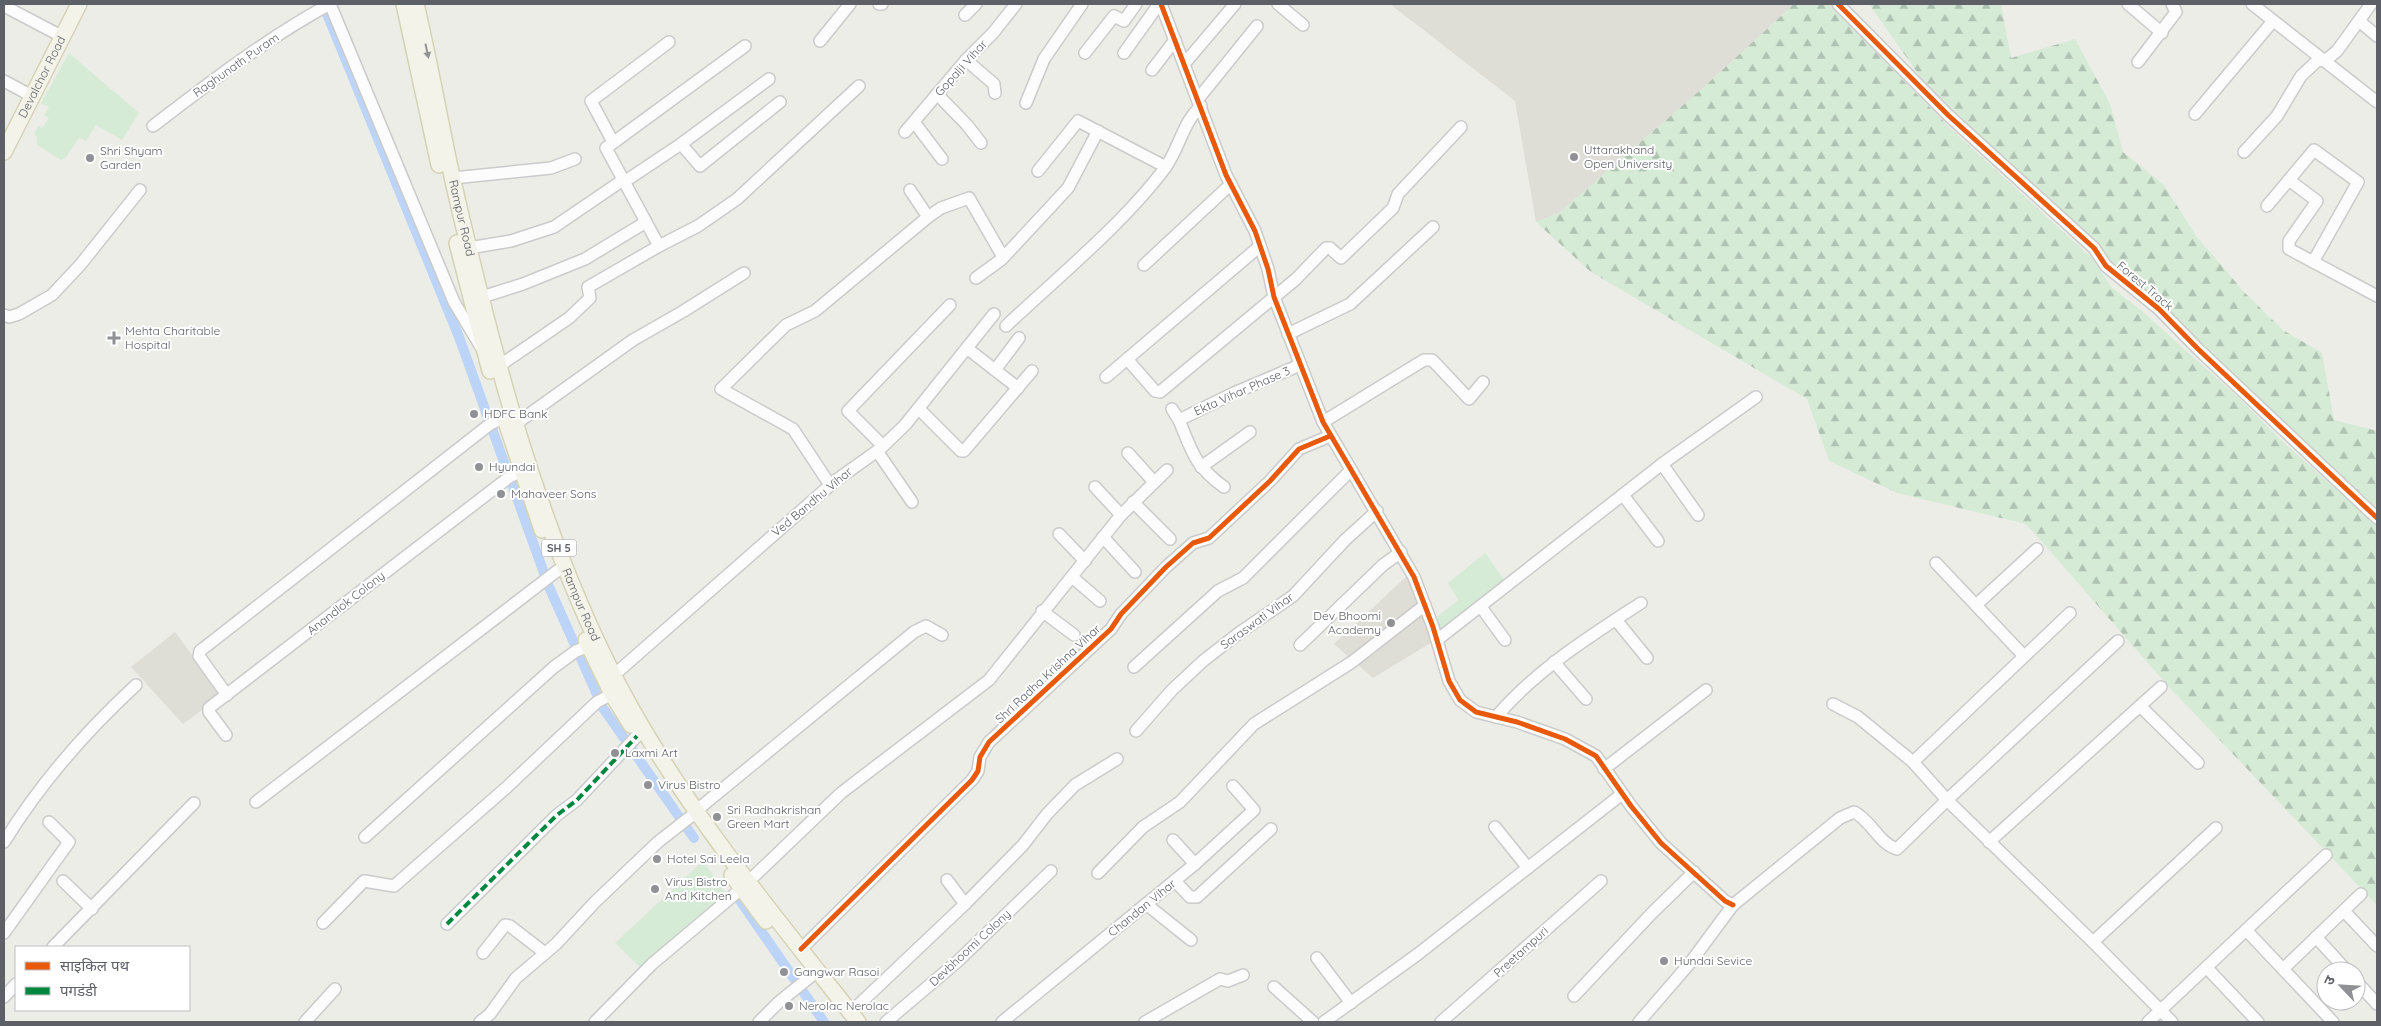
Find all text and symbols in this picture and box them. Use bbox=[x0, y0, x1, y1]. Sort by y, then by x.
street label: Raghunath Puram bbox=[190, 29, 282, 100]
street label: Devalchor Road bbox=[15, 33, 68, 120]
street label: Gopalji Vihar bbox=[931, 36, 990, 99]
one-way arrow bbox=[423, 44, 431, 60]
place label: Uttarakhand Open University bbox=[1584, 142, 1672, 171]
place label: Shri Shyam Garden bbox=[100, 143, 163, 172]
marker: Uttarakhand Open University bbox=[1568, 151, 1580, 163]
marker: Shri Shyam Garden bbox=[84, 152, 96, 164]
street label: Rampur Road bbox=[446, 178, 478, 258]
street label: Forest Track bbox=[2114, 258, 2177, 314]
place label: Mehta Charitable Hospital bbox=[125, 323, 221, 352]
marker: Mehta Charitable Hospital bbox=[107, 331, 121, 345]
street label: Ekta Vihar Phase 3 bbox=[1191, 363, 1292, 418]
place label: HDFC Bank bbox=[484, 406, 548, 421]
marker: HDFC Bank bbox=[468, 408, 480, 420]
place label: Hyundai bbox=[489, 459, 535, 474]
marker: Hyundai bbox=[473, 461, 485, 473]
street label: Ved Bandhu Vihar bbox=[768, 463, 855, 540]
place label: Mahaveer Sons bbox=[511, 486, 597, 501]
marker: Mahaveer Sons bbox=[495, 488, 507, 500]
road number: SH 5 bbox=[542, 540, 576, 556]
street label: Rampur Road bbox=[559, 566, 604, 643]
street label: Anandlok Colony bbox=[304, 568, 388, 638]
street label: Saraswati Vihar bbox=[1217, 589, 1297, 652]
place label: Dev Bhoomi Academy bbox=[1313, 608, 1381, 637]
marker: Dev Bhoomi Academy bbox=[1385, 617, 1397, 629]
street label: Shri Radha Krishna Vihar bbox=[992, 621, 1104, 726]
place label: Laxmi Art bbox=[625, 745, 678, 760]
marker: Laxmi Art bbox=[609, 747, 621, 759]
place label: Virus Bistro bbox=[658, 777, 721, 792]
marker: Virus Bistro bbox=[642, 779, 654, 791]
place label: Sri Radhakrishan Green Mart bbox=[727, 802, 821, 831]
marker: Sri Radhakrishan Green Mart bbox=[711, 811, 723, 823]
place label: Hotel Sai Leela bbox=[667, 851, 750, 866]
marker: Hotel Sai Leela bbox=[651, 853, 663, 865]
place label: Virus Bistro And Kitchen bbox=[665, 874, 732, 903]
street label: Chandan Vihar bbox=[1105, 875, 1179, 940]
marker: Virus Bistro And Kitchen bbox=[649, 883, 661, 895]
street label: Devbhoomi Colony bbox=[926, 906, 1013, 989]
street label: Preetampuri bbox=[1490, 923, 1551, 980]
legend bbox=[15, 946, 190, 1011]
place label: Hundai Sevice bbox=[1674, 953, 1752, 968]
marker: Hundai Sevice bbox=[1658, 955, 1670, 967]
text: साइकिल पथ bbox=[60, 956, 130, 975]
north arrow bbox=[2316, 961, 2366, 1011]
place label: Gangwar Rasoi bbox=[794, 964, 879, 979]
marker: Gangwar Rasoi bbox=[778, 966, 790, 978]
text: उ bbox=[2319, 972, 2339, 988]
text: पगडंडी bbox=[60, 981, 98, 1000]
place label: Nerolac Nerolac bbox=[799, 998, 889, 1013]
marker: Nerolac Nerolac bbox=[783, 1000, 795, 1012]

